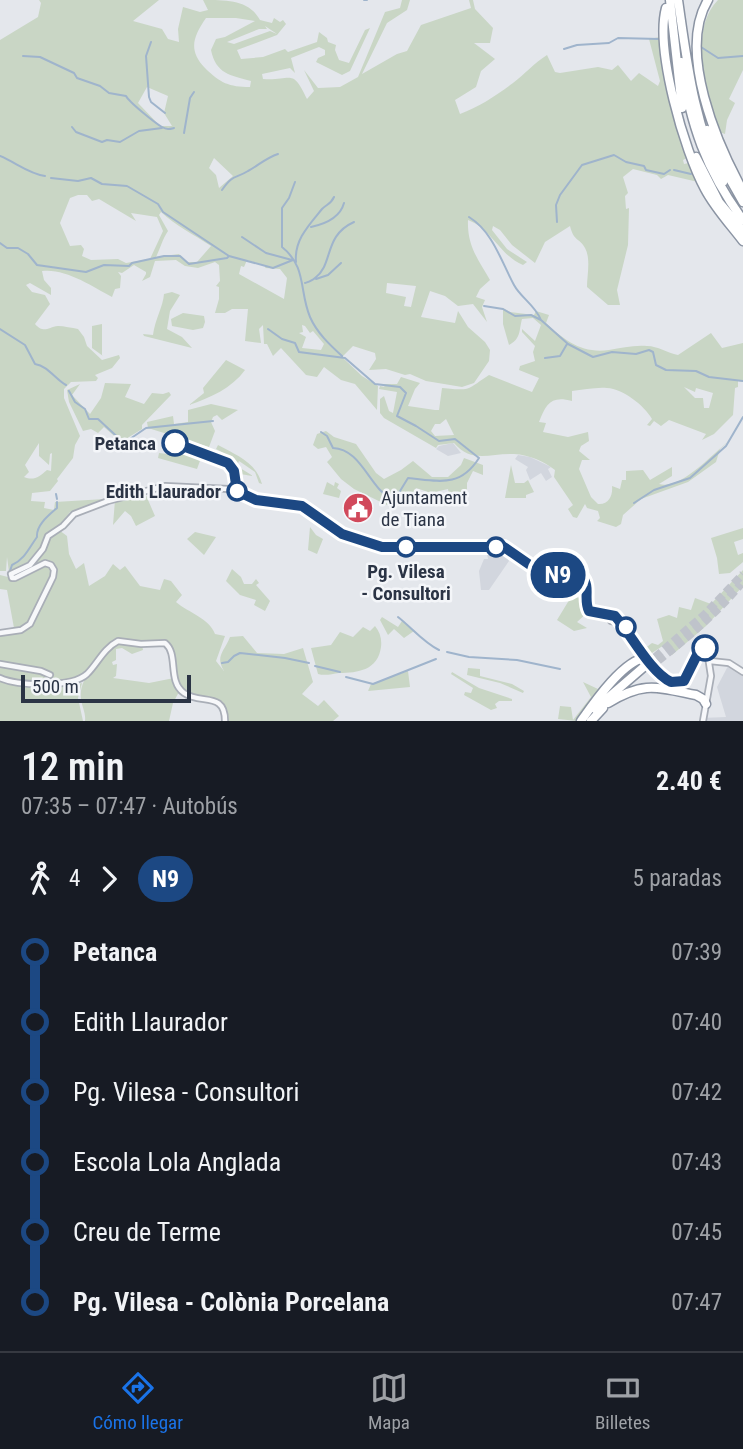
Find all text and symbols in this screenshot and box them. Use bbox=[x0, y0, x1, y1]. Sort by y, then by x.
marker: Petanca bbox=[162, 430, 188, 456]
place label: Petanca bbox=[94, 432, 156, 455]
place label: Edith Llaurador bbox=[106, 480, 221, 503]
marker: Edith Llaurador bbox=[227, 481, 247, 501]
place label: Ajuntament de Tiana bbox=[381, 486, 467, 531]
public building icon: Ajuntament de Tiana bbox=[341, 491, 375, 525]
marker: Pg. Vilesa - Consultori bbox=[396, 537, 416, 557]
unlabelled marker bbox=[486, 537, 506, 557]
line badge: N9 bbox=[526, 552, 590, 598]
place label: Pg. Vilesa - Consultori bbox=[361, 560, 451, 605]
text: N9 bbox=[545, 561, 571, 589]
unlabelled marker bbox=[616, 617, 636, 637]
unlabelled marker bbox=[692, 635, 718, 661]
scale bar bbox=[21, 672, 191, 704]
text: 500 m bbox=[32, 675, 79, 698]
text: 12 min bbox=[21, 745, 124, 789]
text: 2.40 € bbox=[656, 766, 722, 796]
text: 07:35 – 07:47 · Autobús bbox=[21, 793, 238, 820]
icon: walk bbox=[21, 860, 59, 898]
icon: forward bbox=[90, 860, 128, 898]
text: 4 bbox=[69, 865, 80, 892]
text: N9 bbox=[152, 865, 179, 893]
text: 5 paradas bbox=[633, 865, 722, 892]
text: Petanca bbox=[73, 937, 157, 967]
text: 07:39 bbox=[671, 939, 722, 966]
text: Edith Llaurador bbox=[73, 1007, 228, 1037]
text: 07:40 bbox=[671, 1009, 722, 1036]
text: Pg. Vilesa - Consultori bbox=[73, 1077, 299, 1107]
text: 07:42 bbox=[671, 1079, 722, 1106]
text: Escola Lola Anglada bbox=[73, 1147, 281, 1177]
text: 07:43 bbox=[671, 1149, 722, 1176]
text: Creu de Terme bbox=[73, 1217, 221, 1247]
text: 07:45 bbox=[671, 1219, 722, 1246]
text: Pg. Vilesa - Colònia Porcelana bbox=[73, 1287, 389, 1317]
text: 07:47 bbox=[671, 1289, 722, 1316]
tab: Cómo llegar bbox=[93, 1369, 183, 1434]
tab: Mapa bbox=[368, 1369, 410, 1434]
tab: Billetes bbox=[595, 1369, 650, 1434]

